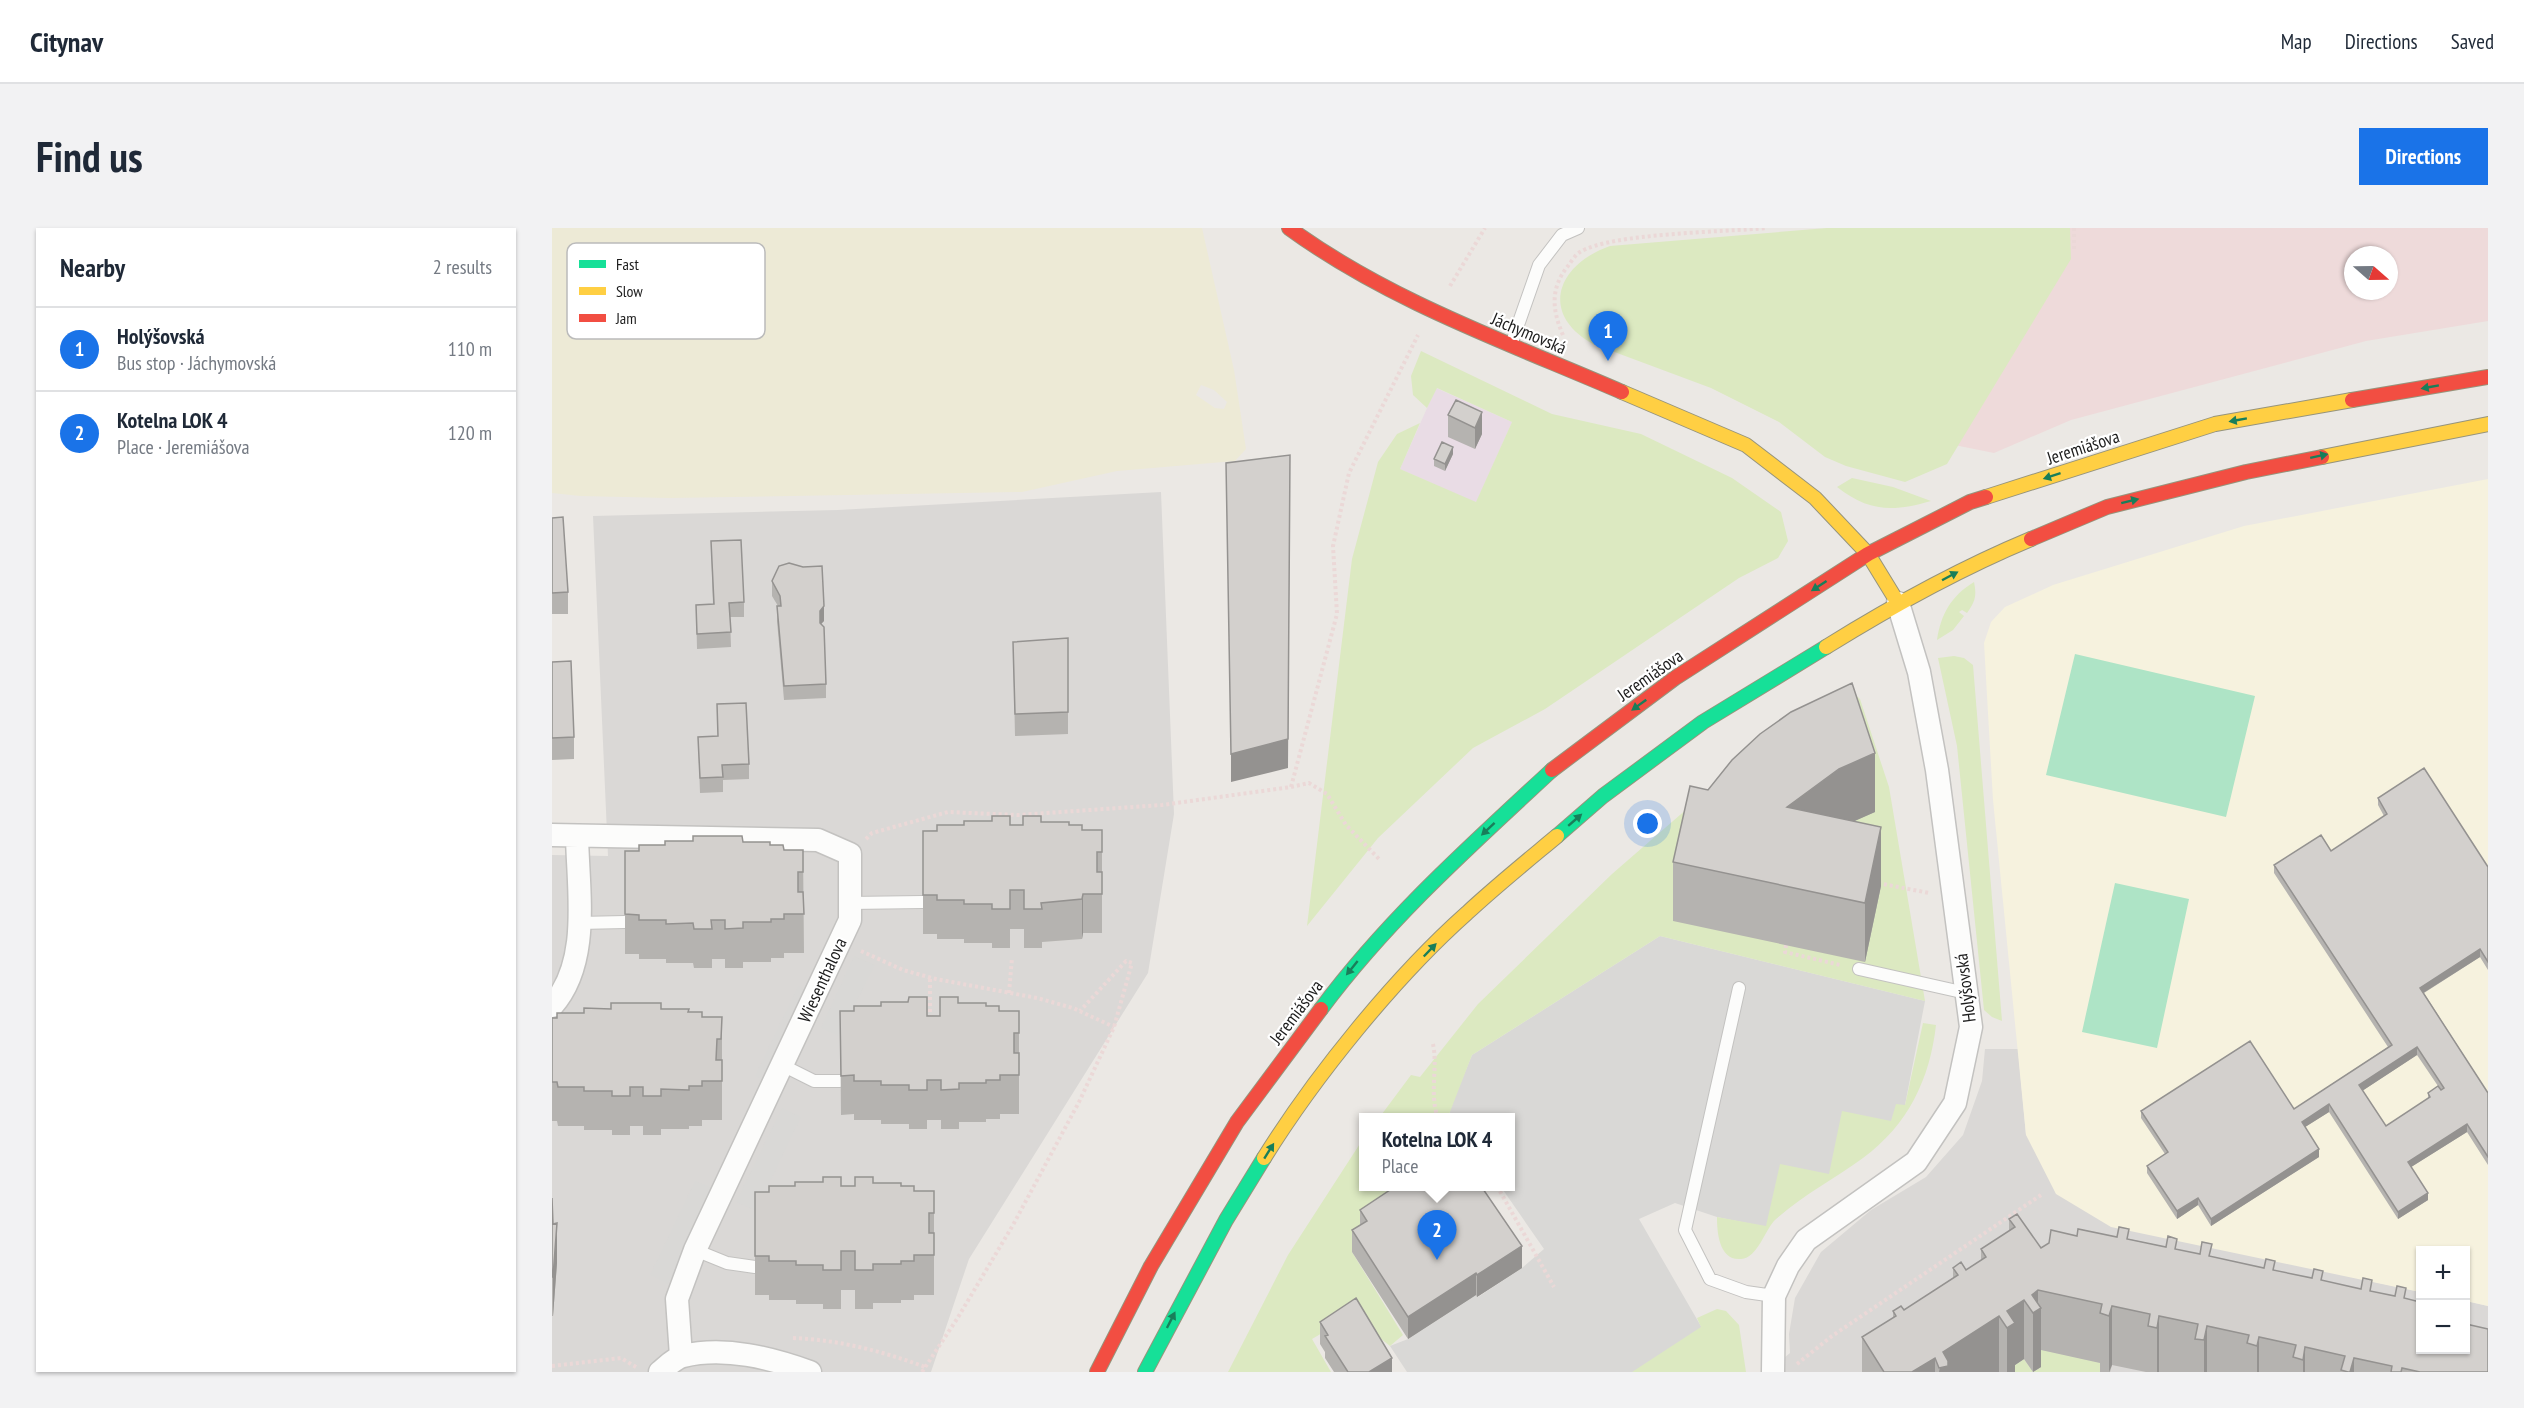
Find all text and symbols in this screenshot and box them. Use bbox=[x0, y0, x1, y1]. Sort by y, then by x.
text: Citynav bbox=[30, 23, 103, 60]
text: Map bbox=[2281, 28, 2312, 55]
text: Directions bbox=[2345, 28, 2418, 55]
text: Saved bbox=[2451, 28, 2494, 55]
button: Directions bbox=[2359, 128, 2488, 185]
text: Find us bbox=[36, 129, 143, 184]
legend bbox=[567, 243, 765, 339]
north arrow bbox=[2344, 246, 2398, 300]
text: Nearby bbox=[60, 251, 125, 284]
text: 2 results bbox=[433, 254, 492, 280]
text: Fast bbox=[616, 254, 639, 274]
text: Slow bbox=[616, 281, 643, 301]
street label: Jáchymovská bbox=[1487, 307, 1570, 359]
text: Jam bbox=[615, 308, 637, 328]
pin: 1 bbox=[1588, 312, 1628, 361]
text: Holýšovská bbox=[117, 322, 205, 350]
text: 1 bbox=[75, 336, 84, 362]
text: 110 m bbox=[448, 336, 492, 362]
text: Bus stop · Jáchymovská bbox=[117, 350, 276, 376]
one-way arrow bbox=[2421, 383, 2440, 392]
text: Kotelna LOK 4 bbox=[117, 406, 228, 434]
one-way arrow bbox=[2229, 416, 2248, 425]
text: 2 bbox=[75, 420, 84, 446]
text: 120 m bbox=[448, 420, 492, 446]
street label: Jeremiášova bbox=[2043, 425, 2122, 470]
text: Place · Jeremiášova bbox=[117, 434, 250, 460]
one-way arrow bbox=[2310, 451, 2329, 461]
one-way arrow bbox=[2043, 472, 2061, 481]
one-way arrow bbox=[2121, 496, 2139, 506]
one-way arrow bbox=[1941, 571, 1958, 580]
one-way arrow bbox=[1810, 580, 1827, 591]
street label: Jeremiášova bbox=[1612, 644, 1687, 706]
one-way arrow bbox=[1631, 699, 1647, 711]
your location bbox=[1633, 809, 1662, 838]
one-way arrow bbox=[1567, 814, 1582, 827]
one-way arrow bbox=[1481, 822, 1496, 836]
street label: Wiesenthalova bbox=[792, 934, 852, 1026]
one-way arrow bbox=[1423, 943, 1437, 958]
street label: Holýšovská bbox=[1949, 952, 1981, 1024]
one-way arrow bbox=[1346, 960, 1359, 975]
street label: Jeremiášova bbox=[1264, 975, 1328, 1050]
popup bbox=[1359, 1113, 1515, 1191]
text: Kotelna LOK 4 bbox=[1382, 1125, 1492, 1153]
one-way arrow bbox=[1263, 1143, 1274, 1159]
text: Place bbox=[1382, 1153, 1418, 1179]
pin: 2 bbox=[1418, 1210, 1456, 1260]
map controls bbox=[2416, 1246, 2470, 1354]
button: + bbox=[2416, 1246, 2470, 1300]
button: − bbox=[2416, 1300, 2470, 1354]
one-way arrow bbox=[1166, 1311, 1176, 1328]

